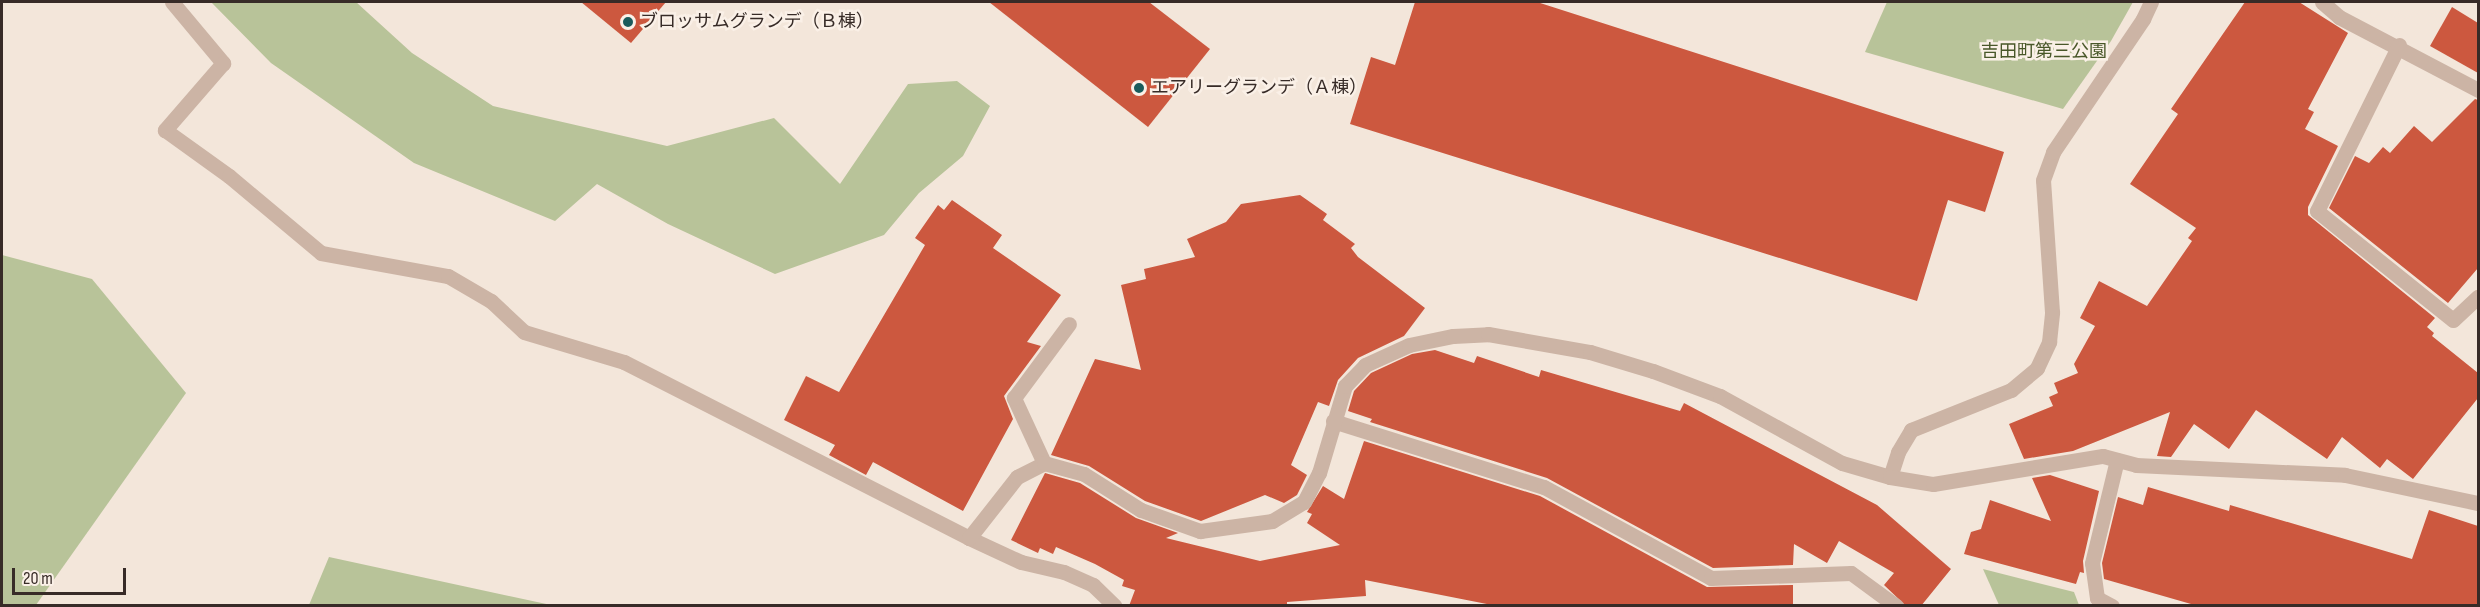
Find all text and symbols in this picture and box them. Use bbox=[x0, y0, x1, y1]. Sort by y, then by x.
place label: ブロッサムグランデ（Ｂ棟） bbox=[640, 11, 874, 33]
marker: ブロッサムグランデ（Ｂ棟） bbox=[621, 15, 635, 29]
park label: 吉田町第三公園 bbox=[1981, 41, 2107, 63]
place label: エアリーグランデ（Ａ棟） bbox=[1151, 77, 1367, 99]
marker: エアリーグランデ（Ａ棟） bbox=[1132, 81, 1146, 95]
scale bar bbox=[15, 556, 129, 594]
text: 20 m bbox=[23, 568, 53, 589]

